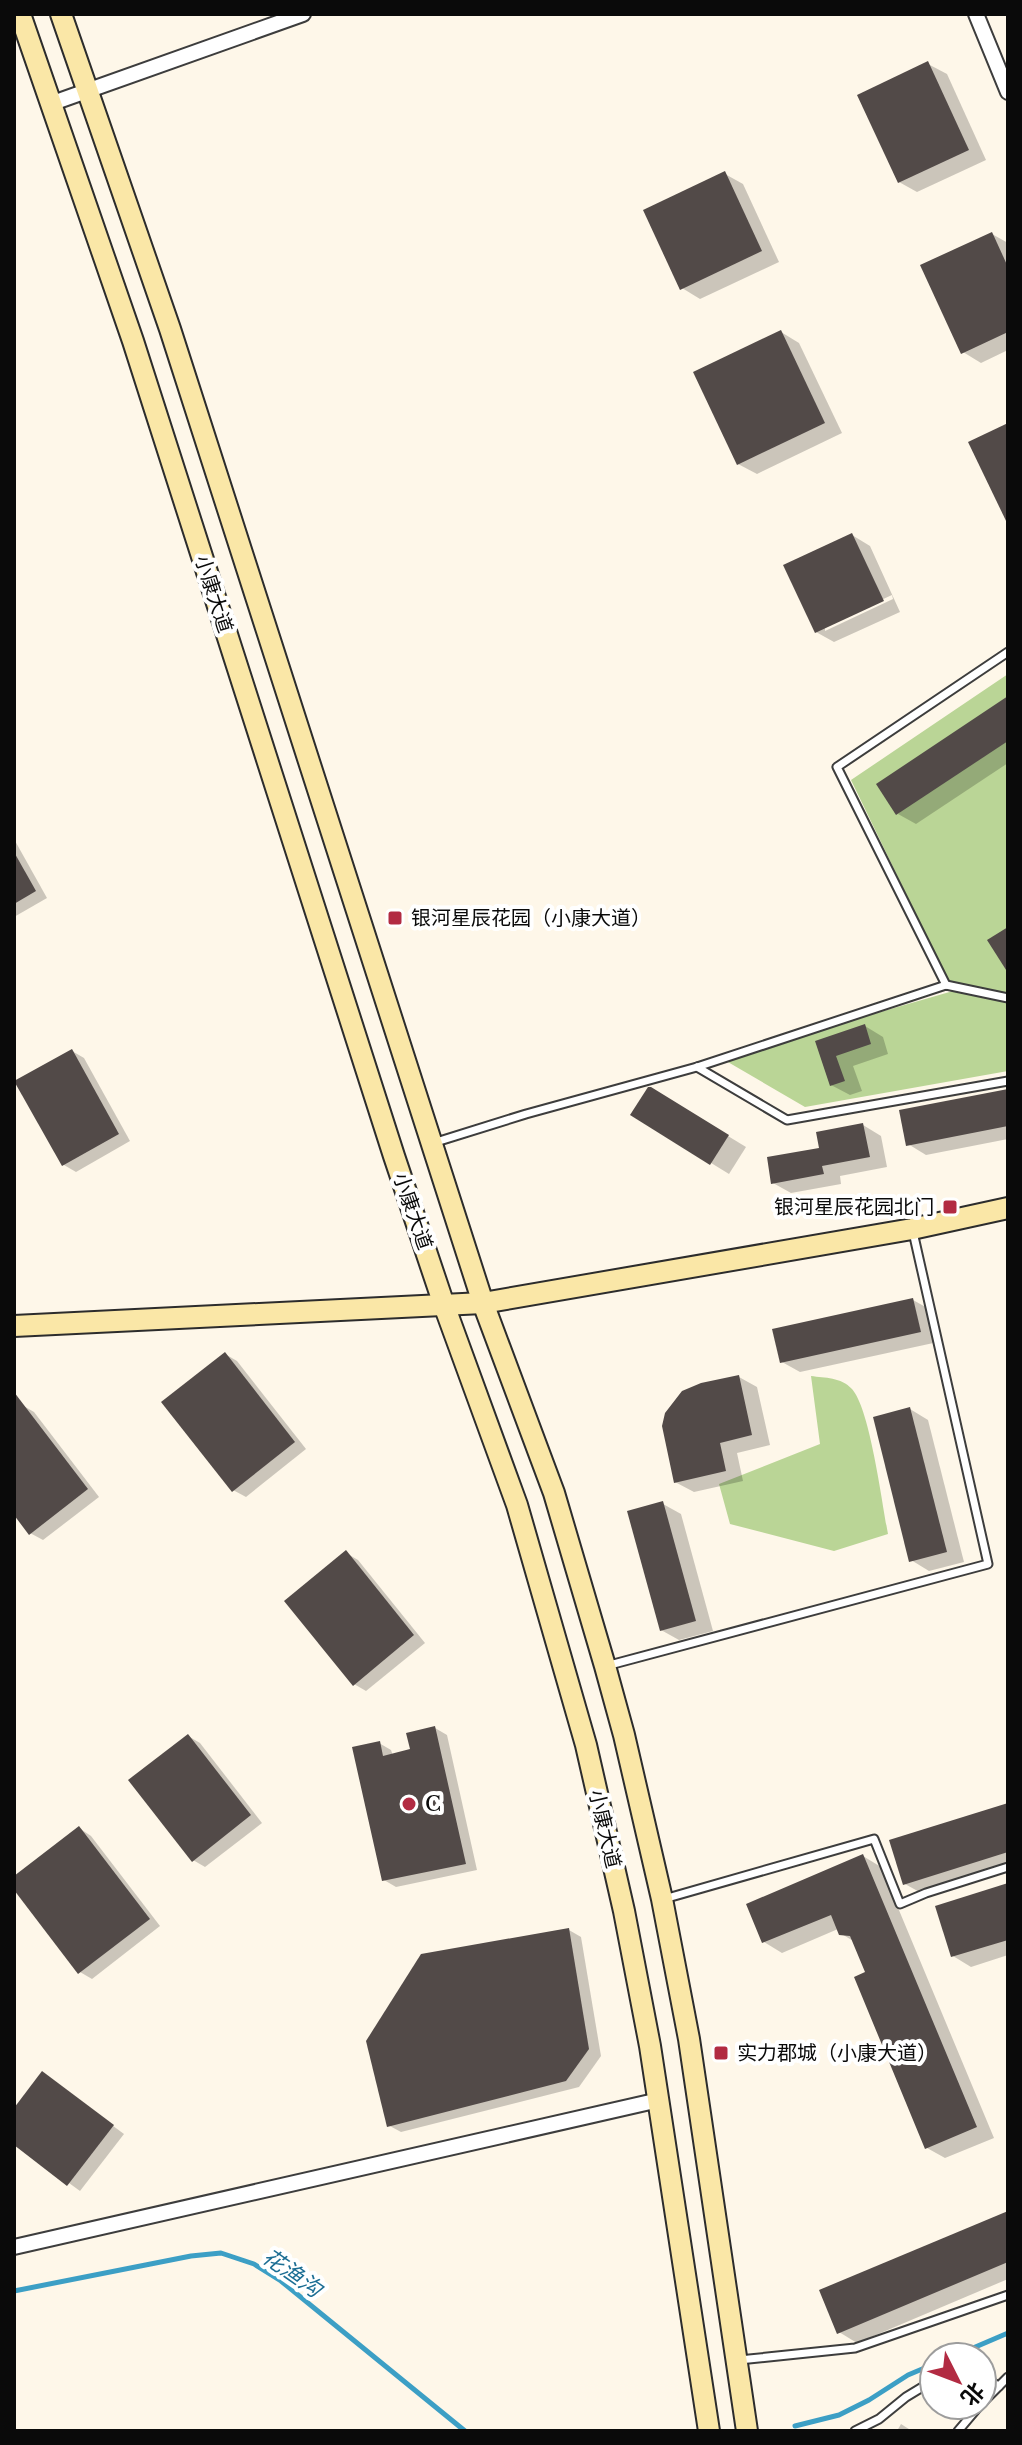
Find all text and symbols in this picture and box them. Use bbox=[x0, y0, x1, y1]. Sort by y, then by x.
street label: 小康大道 bbox=[190, 552, 238, 636]
place label: 银河星辰花园（小康大道） bbox=[411, 906, 651, 930]
marker: 银河星辰花园（小康大道） bbox=[386, 909, 404, 927]
street label: 小康大道 bbox=[389, 1169, 437, 1253]
place label: 银河星辰花园北门 bbox=[774, 1195, 934, 1219]
marker: 银河星辰花园北门 bbox=[941, 1198, 959, 1216]
street label: 小康大道 bbox=[584, 1787, 626, 1871]
place label: C bbox=[425, 1792, 441, 1816]
marker: C bbox=[400, 1795, 418, 1813]
place label: 实力郡城（小康大道） bbox=[737, 2041, 937, 2065]
marker: 实力郡城（小康大道） bbox=[712, 2044, 730, 2062]
water label: 花渔沟 bbox=[257, 2243, 328, 2304]
north arrow bbox=[918, 2341, 998, 2421]
text: 北 bbox=[955, 2377, 990, 2411]

